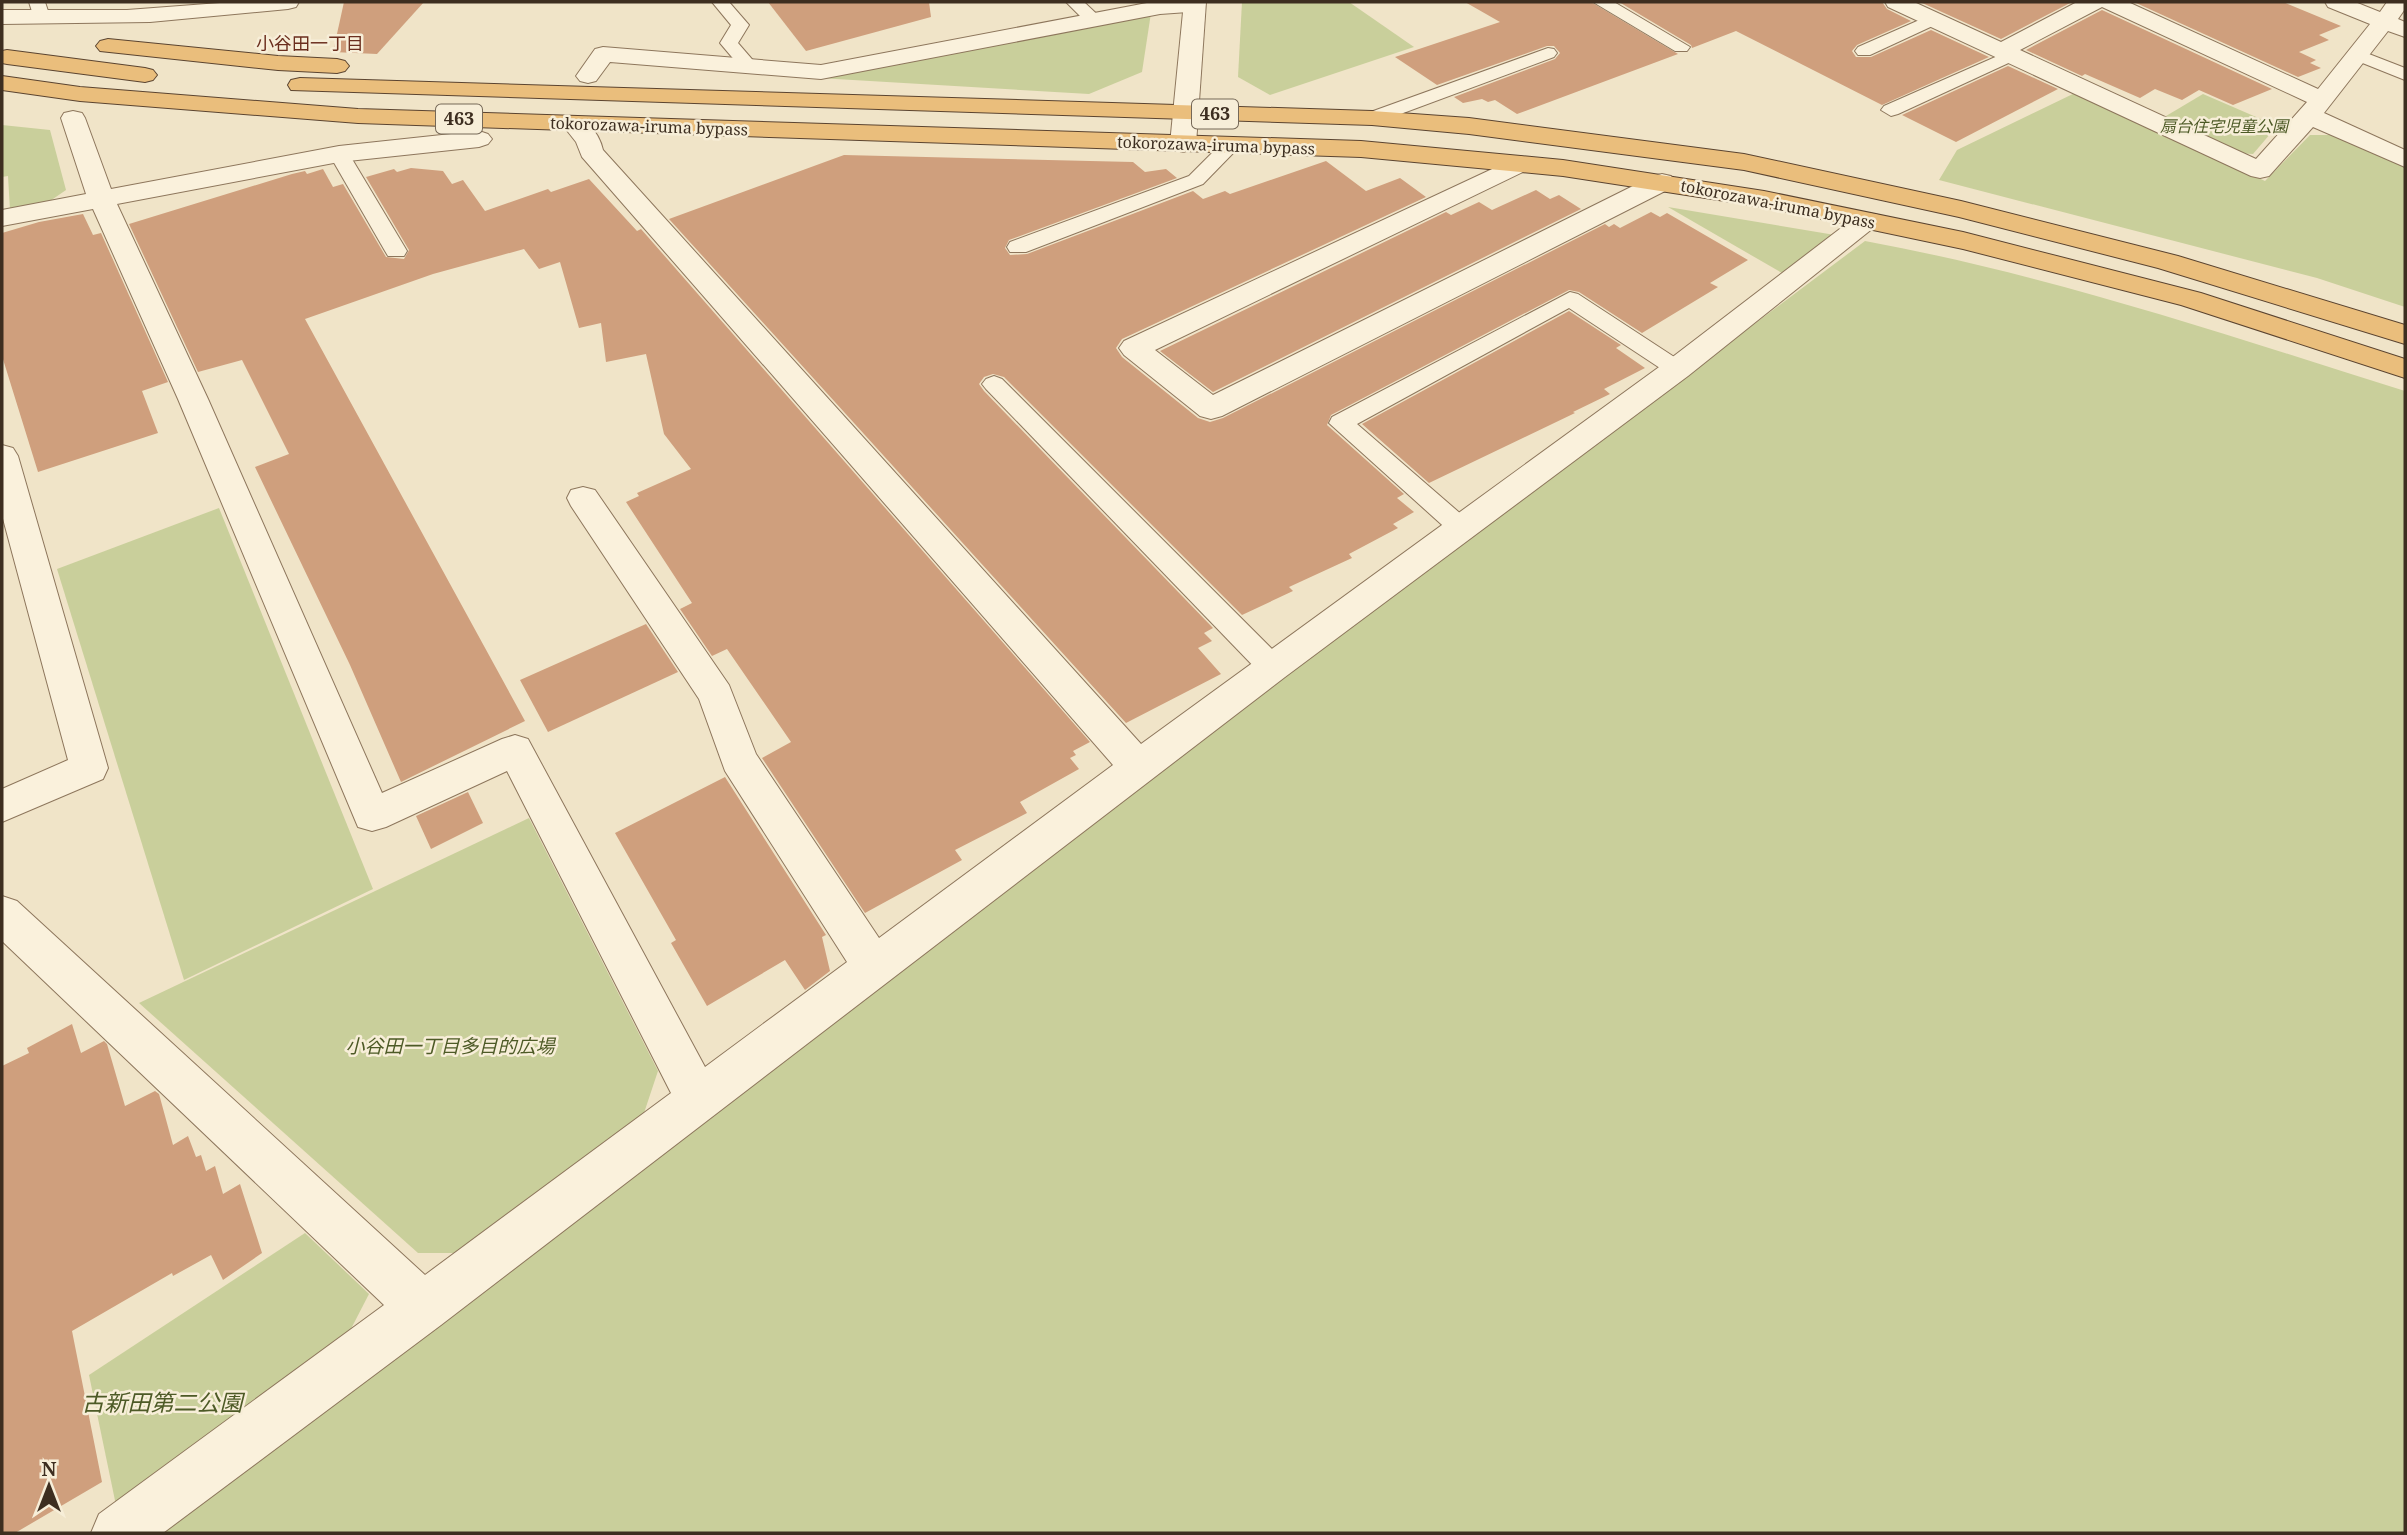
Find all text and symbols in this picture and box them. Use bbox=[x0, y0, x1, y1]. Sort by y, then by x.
district label: 小谷田一丁目 bbox=[256, 31, 364, 55]
road number: 463 bbox=[1192, 100, 1238, 128]
road number: 463 bbox=[436, 104, 482, 134]
street label: tokorozawa-iruma bypass bbox=[550, 112, 748, 140]
park label: 扇台住宅児童公園 bbox=[2160, 115, 2290, 137]
street label: tokorozawa-iruma bypass bbox=[1117, 131, 1315, 159]
street label: tokorozawa-iruma bypass bbox=[1679, 174, 1877, 234]
park label: 小谷田一丁目多目的広場 bbox=[345, 1033, 556, 1059]
park label: 古新田第二公園 bbox=[82, 1386, 246, 1418]
north arrow bbox=[14, 1451, 84, 1521]
text: N bbox=[42, 1456, 57, 1482]

